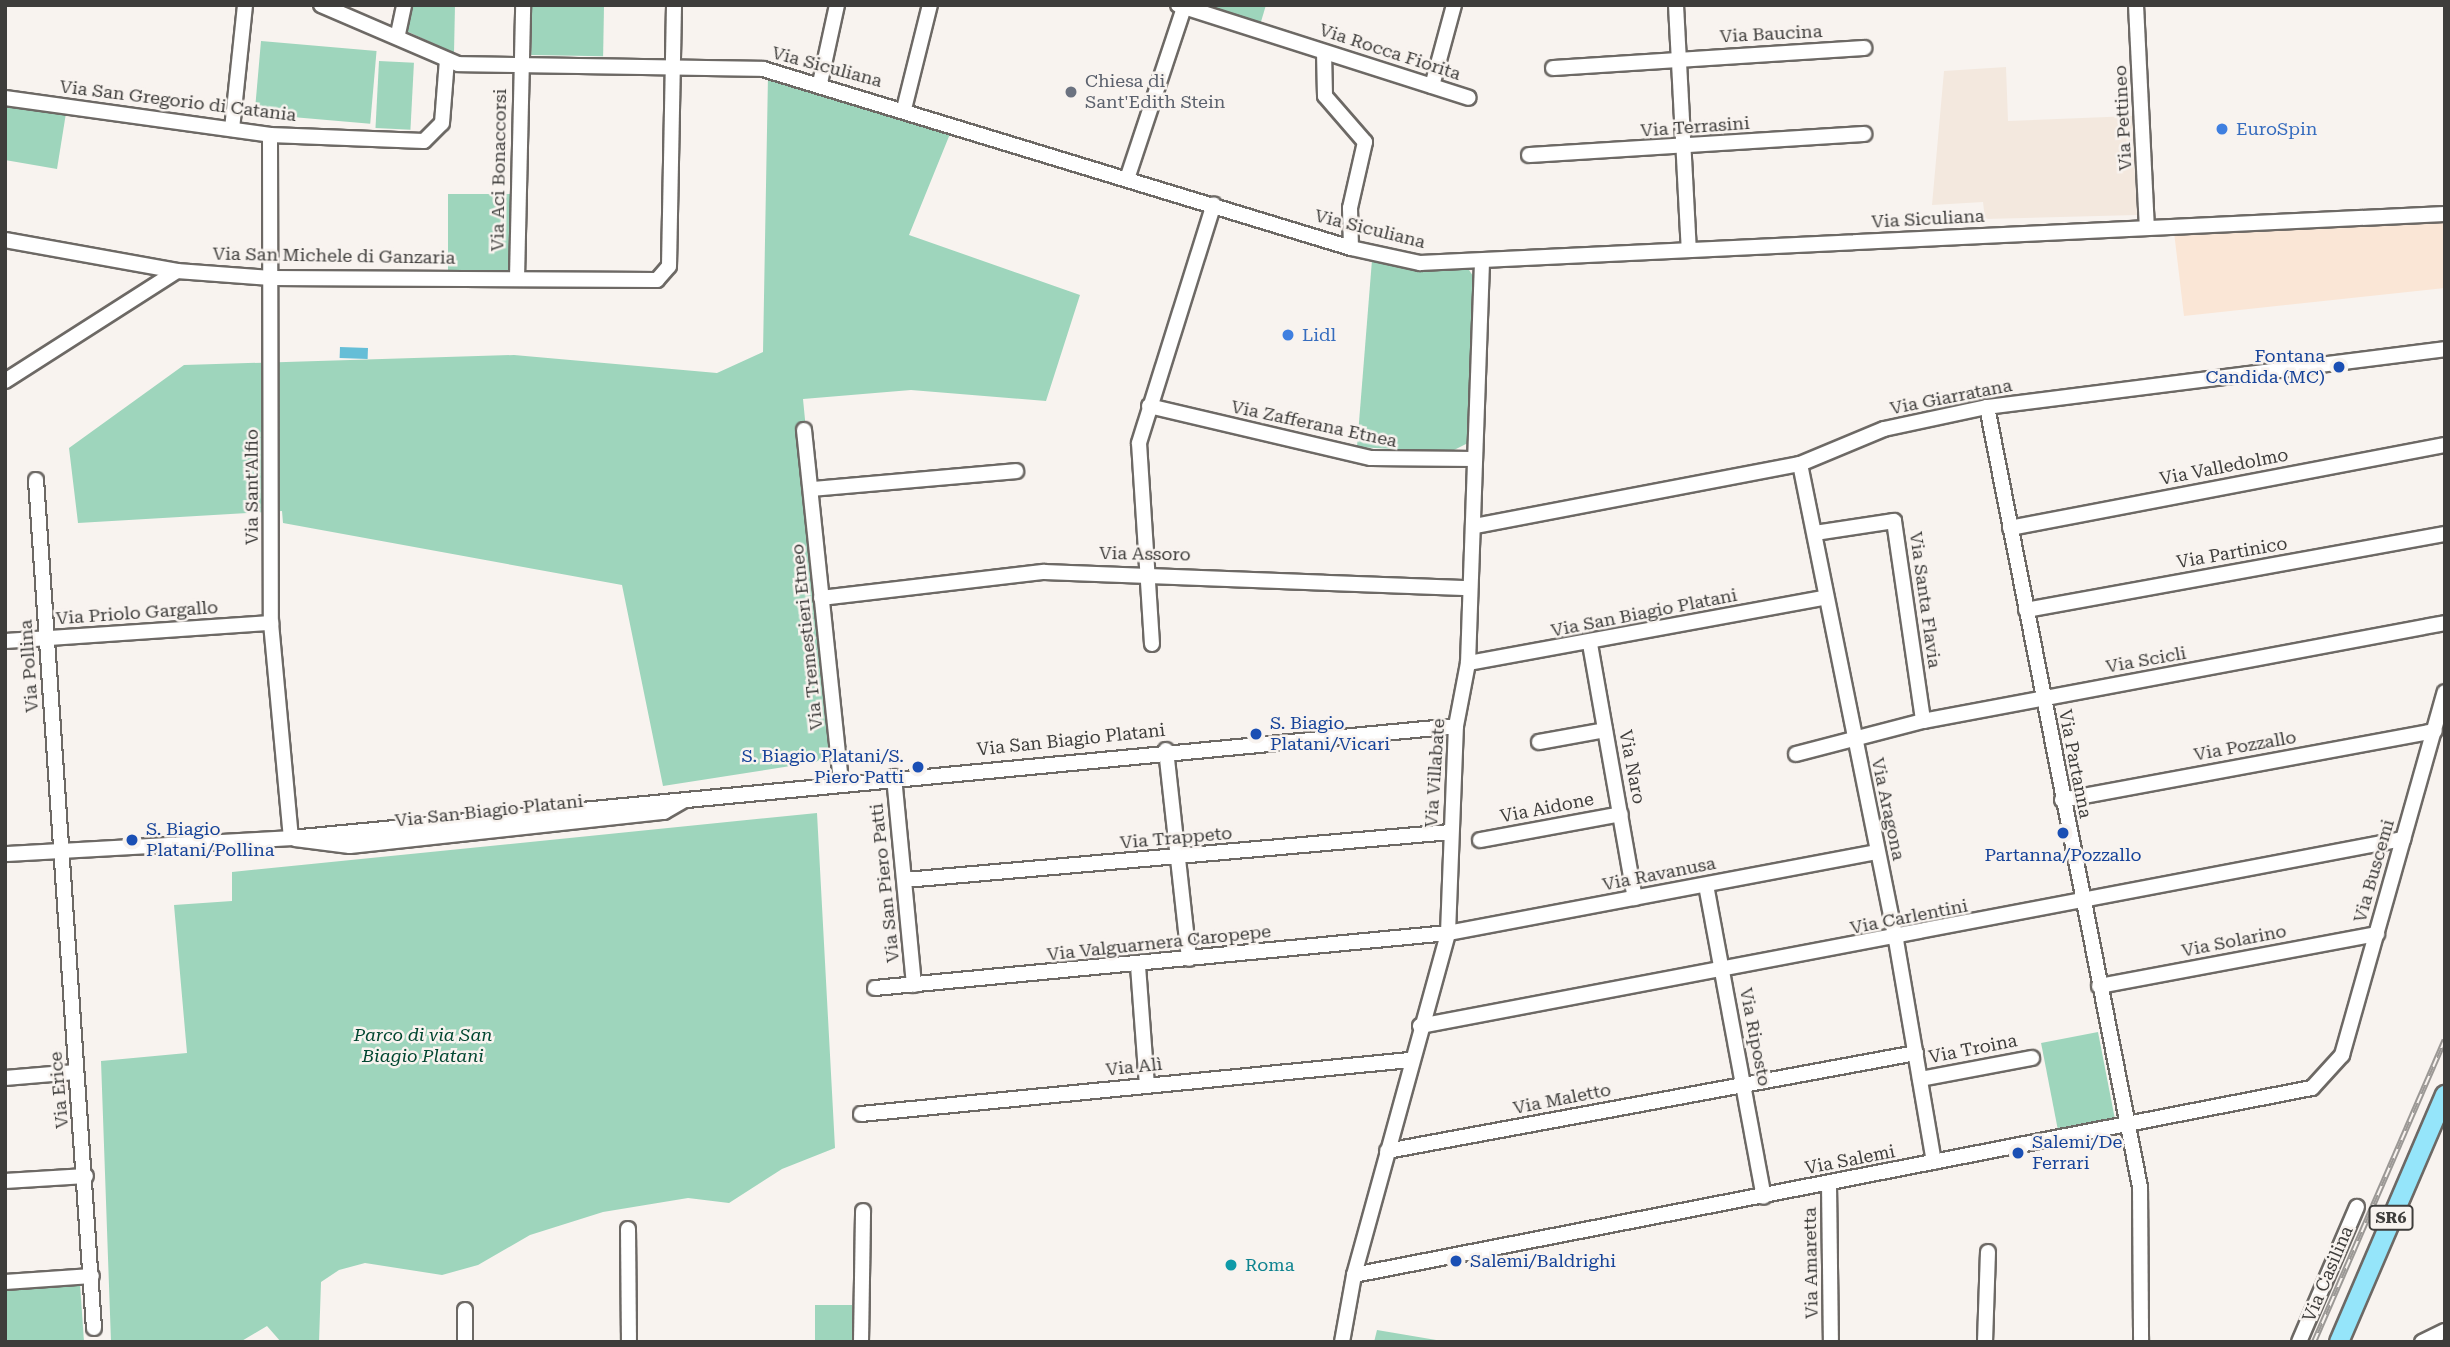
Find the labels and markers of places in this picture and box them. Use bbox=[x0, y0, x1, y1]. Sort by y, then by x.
place label: Chiesa di Sant'Edith Stein bbox=[1085, 71, 1225, 114]
marker: Chiesa di Sant'Edith Stein bbox=[1063, 84, 1079, 100]
place label: EuroSpin bbox=[2236, 118, 2317, 140]
marker: EuroSpin bbox=[2214, 121, 2230, 137]
place label: Lidl bbox=[1302, 324, 1336, 346]
marker: Lidl bbox=[1280, 327, 1296, 343]
place label: Fontana Candida (MC) bbox=[2206, 346, 2325, 388]
marker: Fontana Candida (MC) bbox=[2331, 359, 2347, 375]
place label: S. Biagio Platani/Vicari bbox=[1270, 713, 1390, 756]
marker: S. Biagio Platani/Vicari bbox=[1248, 726, 1264, 742]
place label: S. Biagio Platani/S. Piero Patti bbox=[742, 746, 904, 788]
marker: S. Biagio Platani/S. Piero Patti bbox=[910, 759, 926, 775]
place label: S. Biagio Platani/Pollina bbox=[146, 819, 275, 862]
marker: Partanna/Pozzallo bbox=[2055, 825, 2071, 841]
marker: S. Biagio Platani/Pollina bbox=[124, 832, 140, 848]
place label: Partanna/Pozzallo bbox=[1984, 844, 2142, 866]
place label: Salemi/De Ferrari bbox=[2032, 1132, 2122, 1174]
marker: Salemi/De Ferrari bbox=[2010, 1145, 2026, 1161]
place label: Salemi/Baldrighi bbox=[1470, 1250, 1616, 1272]
marker: Salemi/Baldrighi bbox=[1448, 1253, 1464, 1269]
place label: Roma bbox=[1245, 1254, 1294, 1276]
marker: Roma bbox=[1223, 1257, 1239, 1273]

